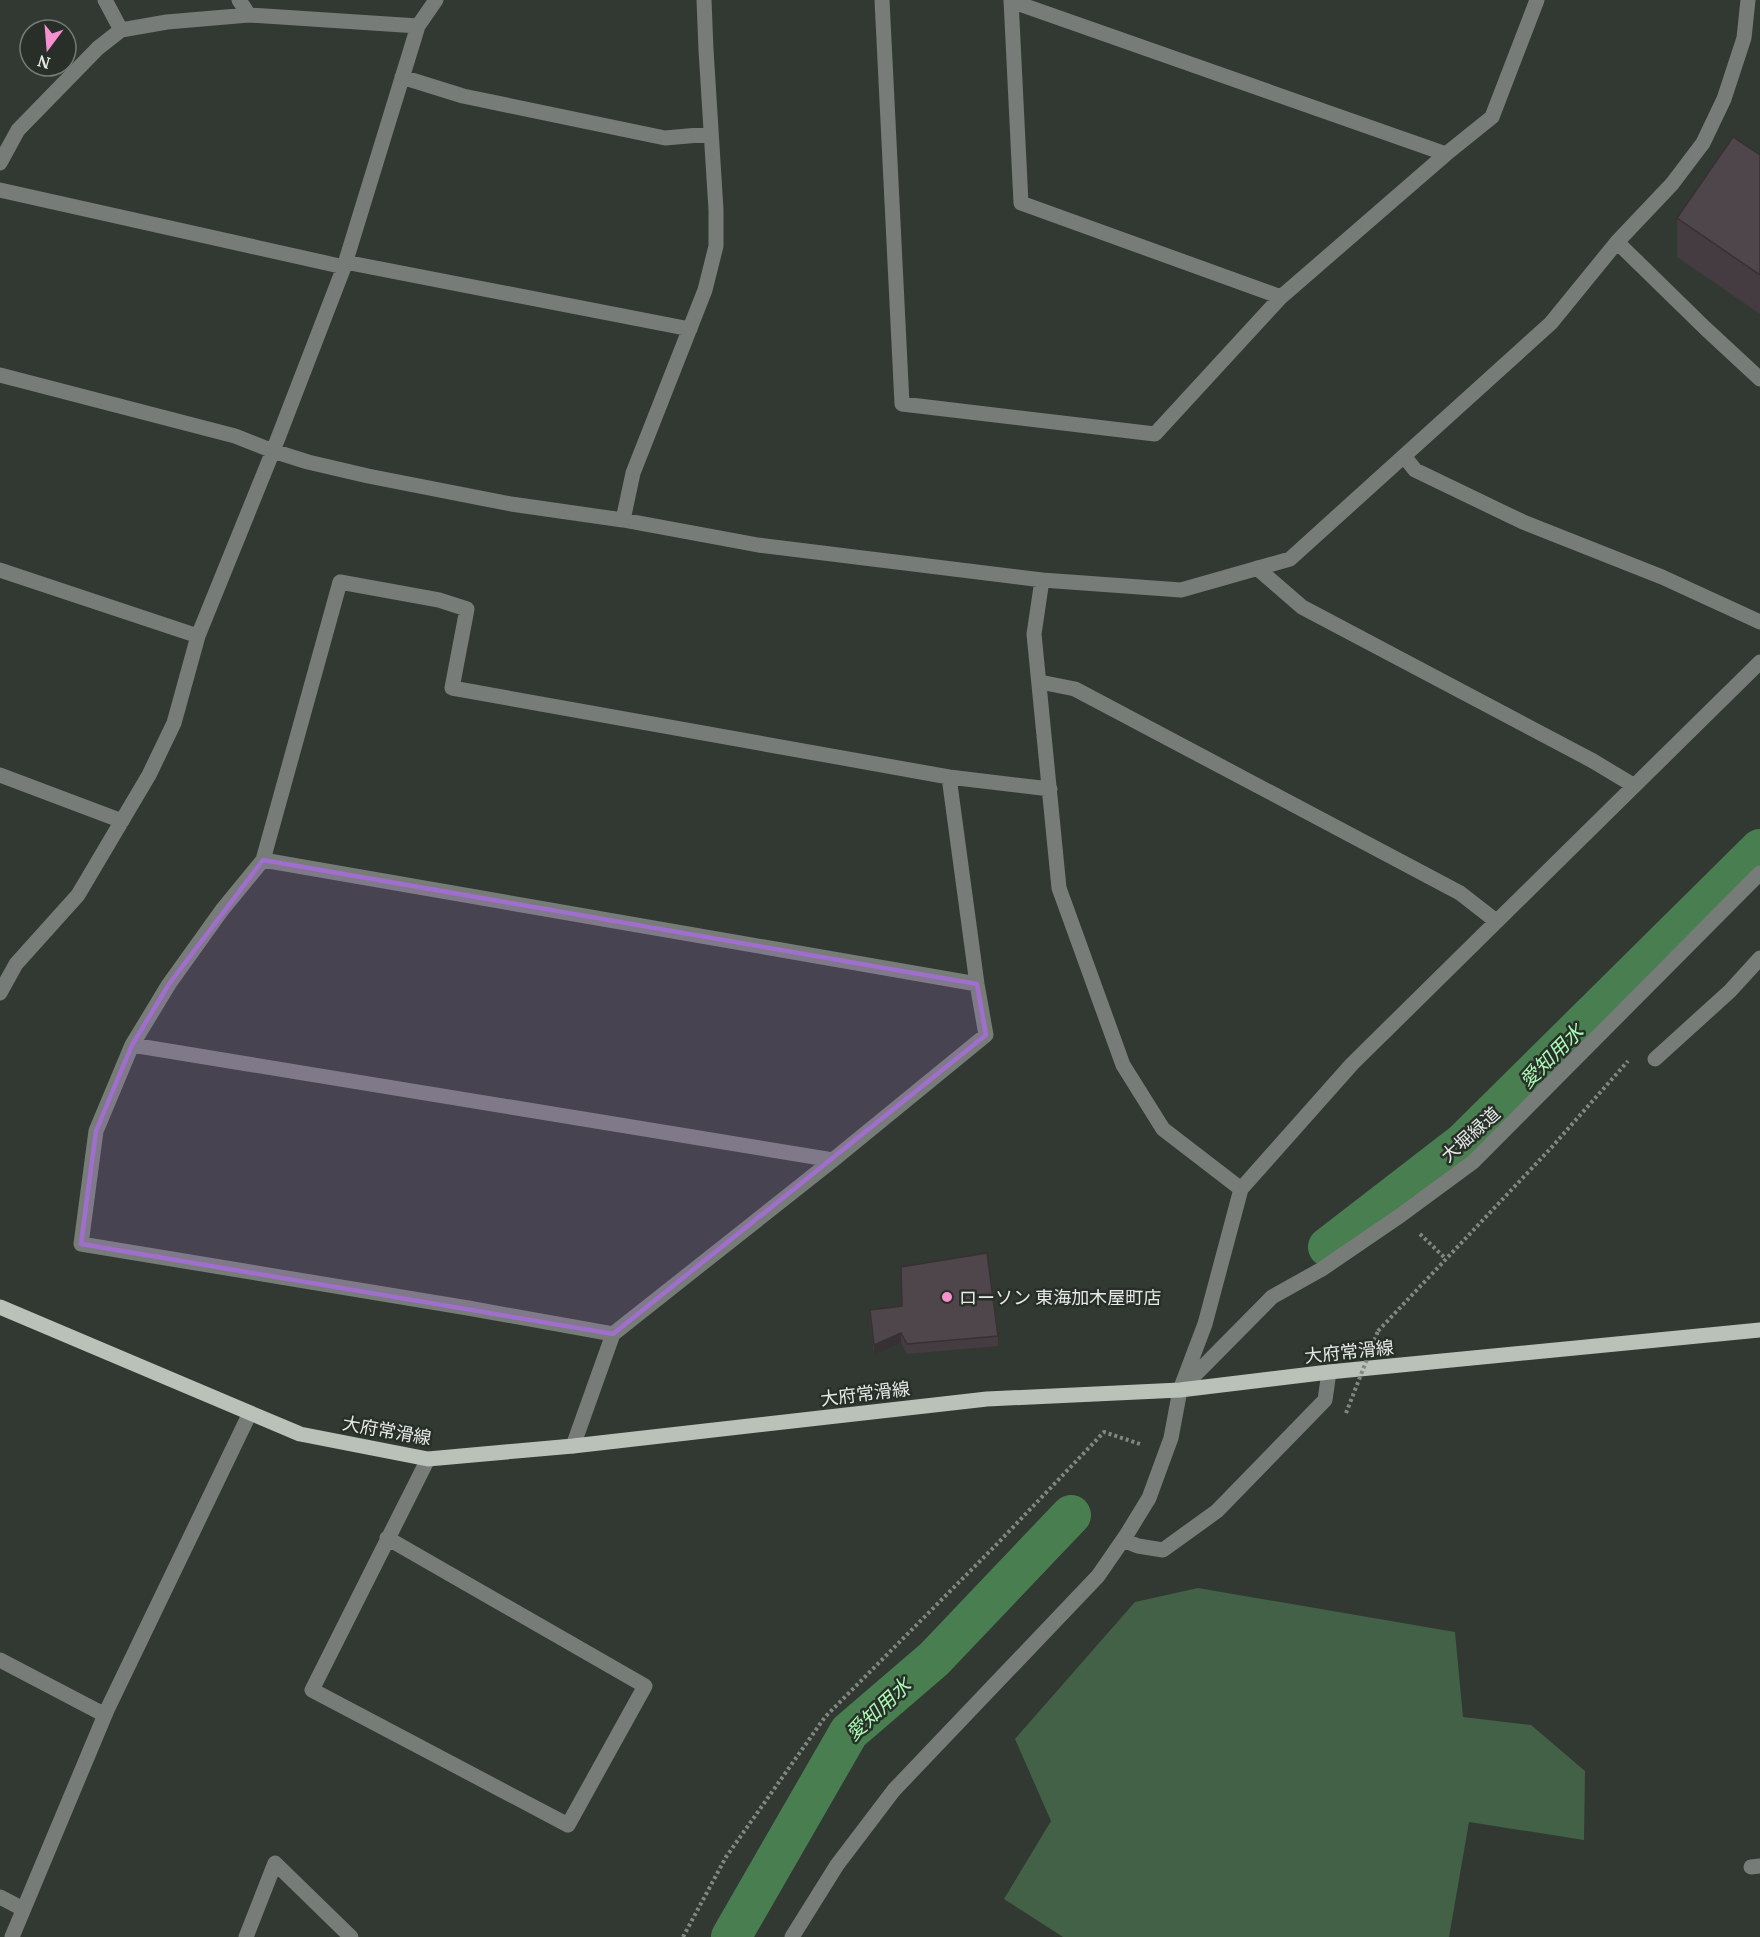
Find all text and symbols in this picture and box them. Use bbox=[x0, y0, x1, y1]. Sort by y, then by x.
north arrow bbox=[18, 18, 78, 78]
text: N bbox=[35, 50, 53, 75]
water label: 愛知用水 bbox=[1513, 1017, 1590, 1094]
street label: 大堀緑道 bbox=[1435, 1101, 1505, 1167]
place label: ローソン 東海加木屋町店 bbox=[959, 1285, 1161, 1309]
marker: ローソン 東海加木屋町店 bbox=[940, 1290, 954, 1304]
street label: 大府常滑線 bbox=[1303, 1334, 1395, 1368]
street label: 大府常滑線 bbox=[819, 1376, 911, 1410]
street label: 大府常滑線 bbox=[341, 1410, 433, 1450]
water label: 愛知用水 bbox=[840, 1670, 918, 1746]

